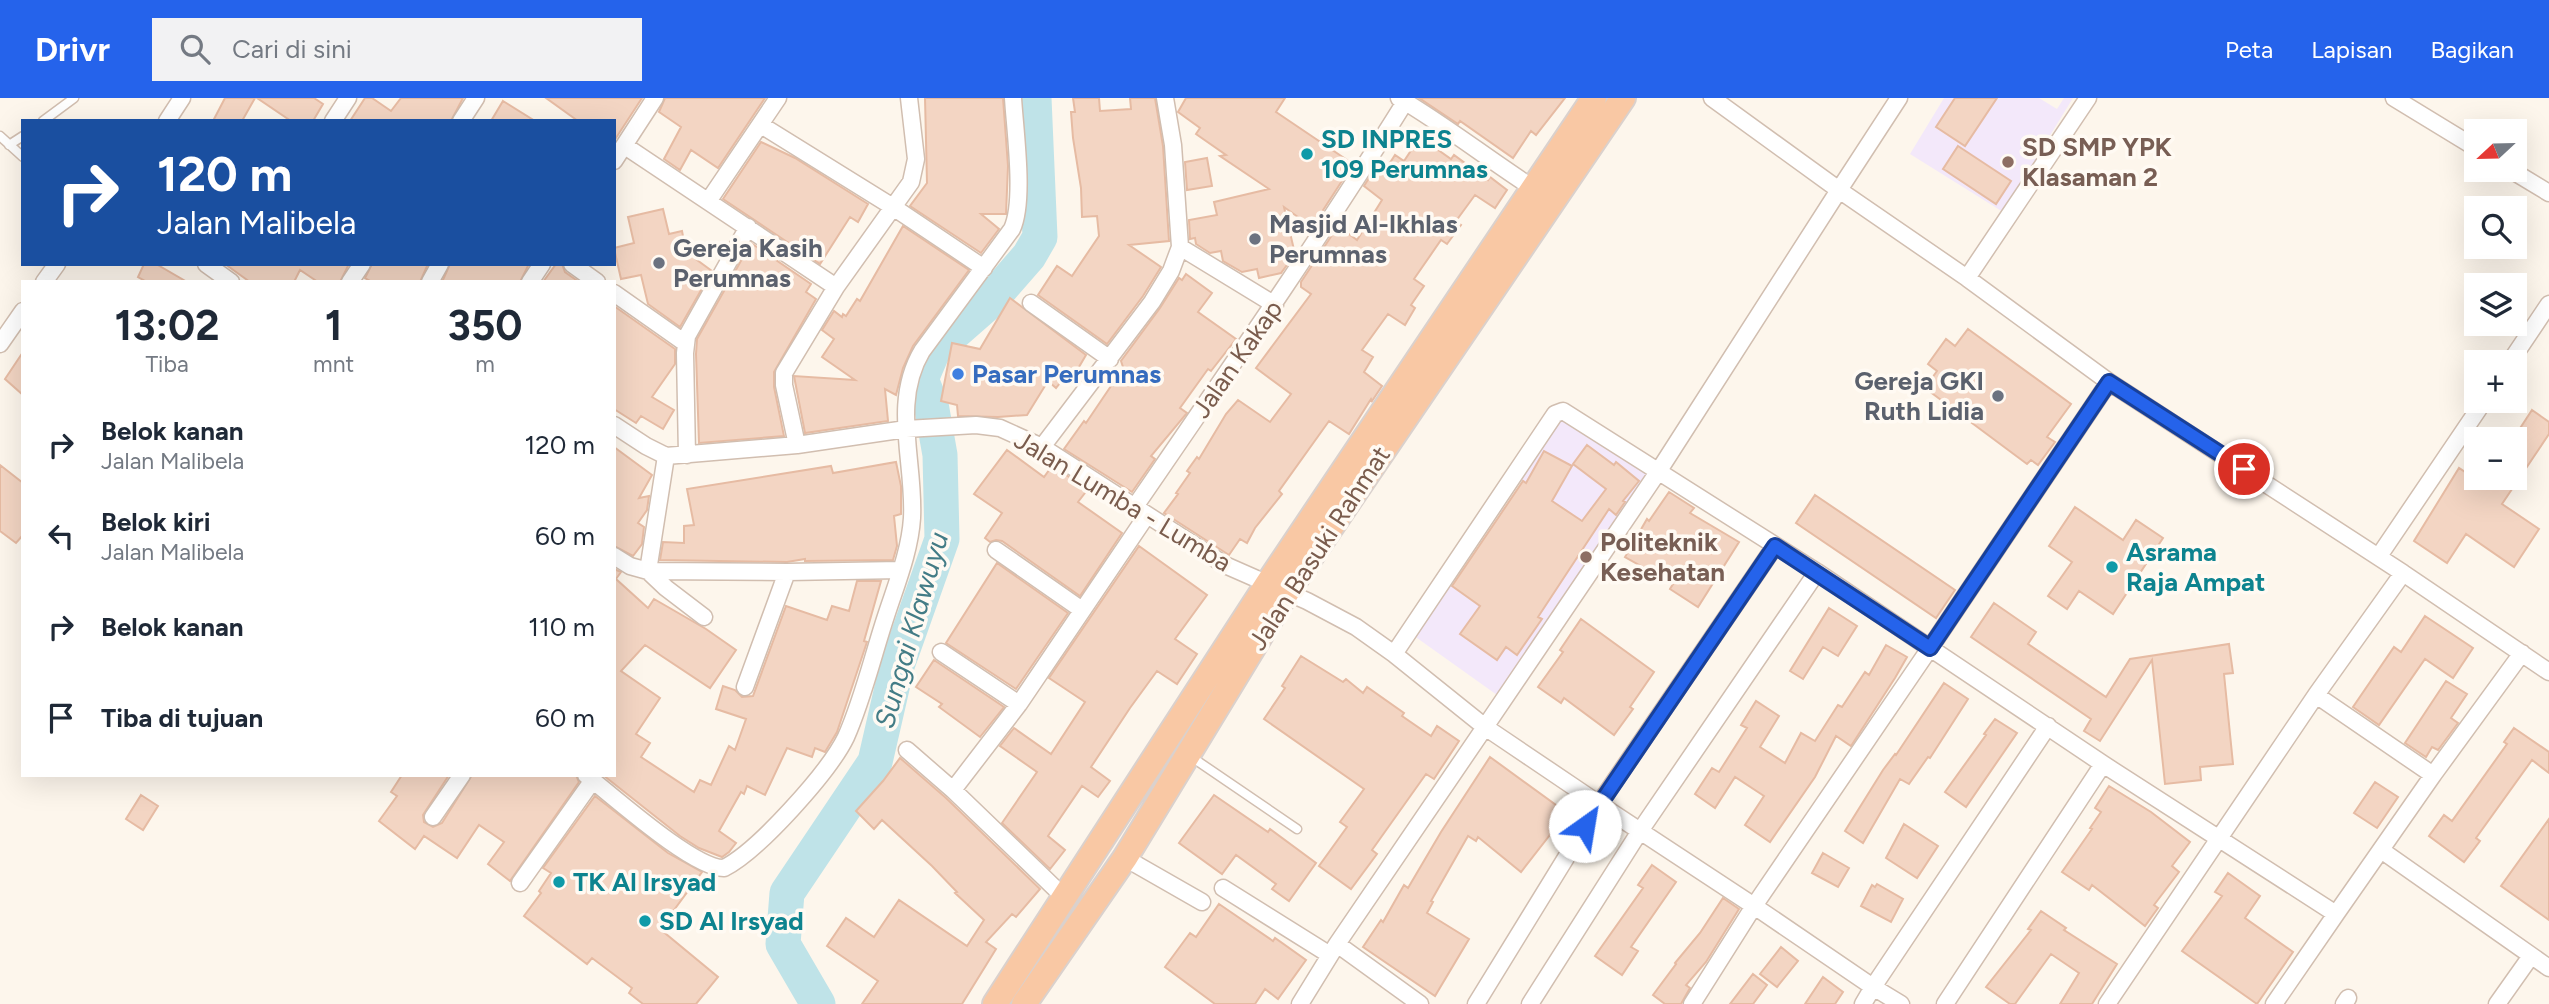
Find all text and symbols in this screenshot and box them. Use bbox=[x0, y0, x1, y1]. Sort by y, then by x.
search box bbox=[152, 18, 642, 81]
text: Drivr bbox=[35, 30, 110, 69]
icon: search bbox=[176, 30, 214, 68]
text: Cari di sini bbox=[232, 33, 352, 65]
text: Peta bbox=[2225, 35, 2273, 64]
text: Lapisan bbox=[2311, 35, 2392, 64]
text: Bagikan bbox=[2430, 35, 2514, 64]
north arrow bbox=[2464, 119, 2527, 182]
map controls bbox=[2464, 119, 2527, 490]
place label: SD INPRES 109 Perumnas bbox=[1321, 123, 1488, 185]
place label: SD SMP YPK Klasaman 2 bbox=[2022, 131, 2173, 193]
text: 120 m bbox=[157, 144, 292, 203]
marker: SD INPRES 109 Perumnas bbox=[1299, 146, 1315, 162]
icon: right bbox=[42, 147, 133, 238]
marker: SD SMP YPK Klasaman 2 bbox=[2000, 154, 2016, 170]
button: search bbox=[2464, 196, 2527, 259]
text: Jalan Malibela bbox=[157, 204, 356, 242]
place label: Masjid Al-Ikhlas Perumnas bbox=[1269, 208, 1458, 270]
marker: Masjid Al-Ikhlas Perumnas bbox=[1247, 231, 1263, 247]
place label: Gereja Kasih Perumnas bbox=[673, 232, 823, 294]
marker: Gereja Kasih Perumnas bbox=[651, 255, 667, 271]
button: layers bbox=[2464, 273, 2527, 336]
street label: Jalan Kakap bbox=[1185, 294, 1289, 424]
text: 13:02 bbox=[114, 300, 220, 351]
text: 1 bbox=[325, 300, 343, 351]
text: 350 bbox=[448, 300, 523, 351]
text: Tiba bbox=[145, 350, 189, 378]
text: mnt bbox=[313, 350, 354, 378]
text: m bbox=[475, 350, 495, 378]
button: + bbox=[2464, 350, 2527, 413]
place label: Pasar Perumnas bbox=[972, 358, 1161, 390]
place label: Gereja GKI Ruth Lidia bbox=[1854, 365, 1984, 427]
marker: Pasar Perumnas bbox=[950, 366, 966, 382]
marker: Gereja GKI Ruth Lidia bbox=[1990, 388, 2006, 404]
text: Belok kanan bbox=[101, 415, 244, 447]
street label: Jalan Lumba - Lumba bbox=[1009, 424, 1237, 578]
icon: right bbox=[42, 426, 80, 464]
button: − bbox=[2464, 427, 2527, 490]
text: 120 m bbox=[525, 429, 595, 461]
pin bbox=[2214, 439, 2274, 499]
street label: Jalan Basuki Rahmat bbox=[1241, 440, 1397, 656]
text: Jalan Malibela bbox=[101, 447, 244, 475]
icon: arrive bbox=[2225, 450, 2263, 488]
text: Belok kiri bbox=[101, 506, 210, 538]
icon: left bbox=[42, 517, 80, 555]
text: 60 m bbox=[535, 520, 595, 552]
place label: Politeknik Kesehatan bbox=[1600, 526, 1725, 588]
water label: Sungai Klawuyu bbox=[867, 528, 955, 732]
place label: Asrama Raja Ampat bbox=[2126, 536, 2265, 598]
text: Jalan Malibela bbox=[101, 538, 244, 566]
marker: Politeknik Kesehatan bbox=[1578, 549, 1594, 565]
marker: Asrama Raja Ampat bbox=[2104, 559, 2120, 575]
icon: right bbox=[42, 608, 80, 646]
text: Belok kanan bbox=[101, 611, 244, 643]
text: 110 m bbox=[528, 611, 595, 643]
icon: arrive bbox=[42, 699, 80, 737]
text: Tiba di tujuan bbox=[101, 702, 263, 734]
text: 60 m bbox=[535, 702, 595, 734]
position arrow bbox=[1548, 789, 1622, 863]
place label: TK Al Irsyad bbox=[573, 866, 716, 898]
marker: TK Al Irsyad bbox=[551, 874, 567, 890]
place label: SD Al Irsyad bbox=[659, 905, 804, 937]
marker: SD Al Irsyad bbox=[637, 913, 653, 929]

